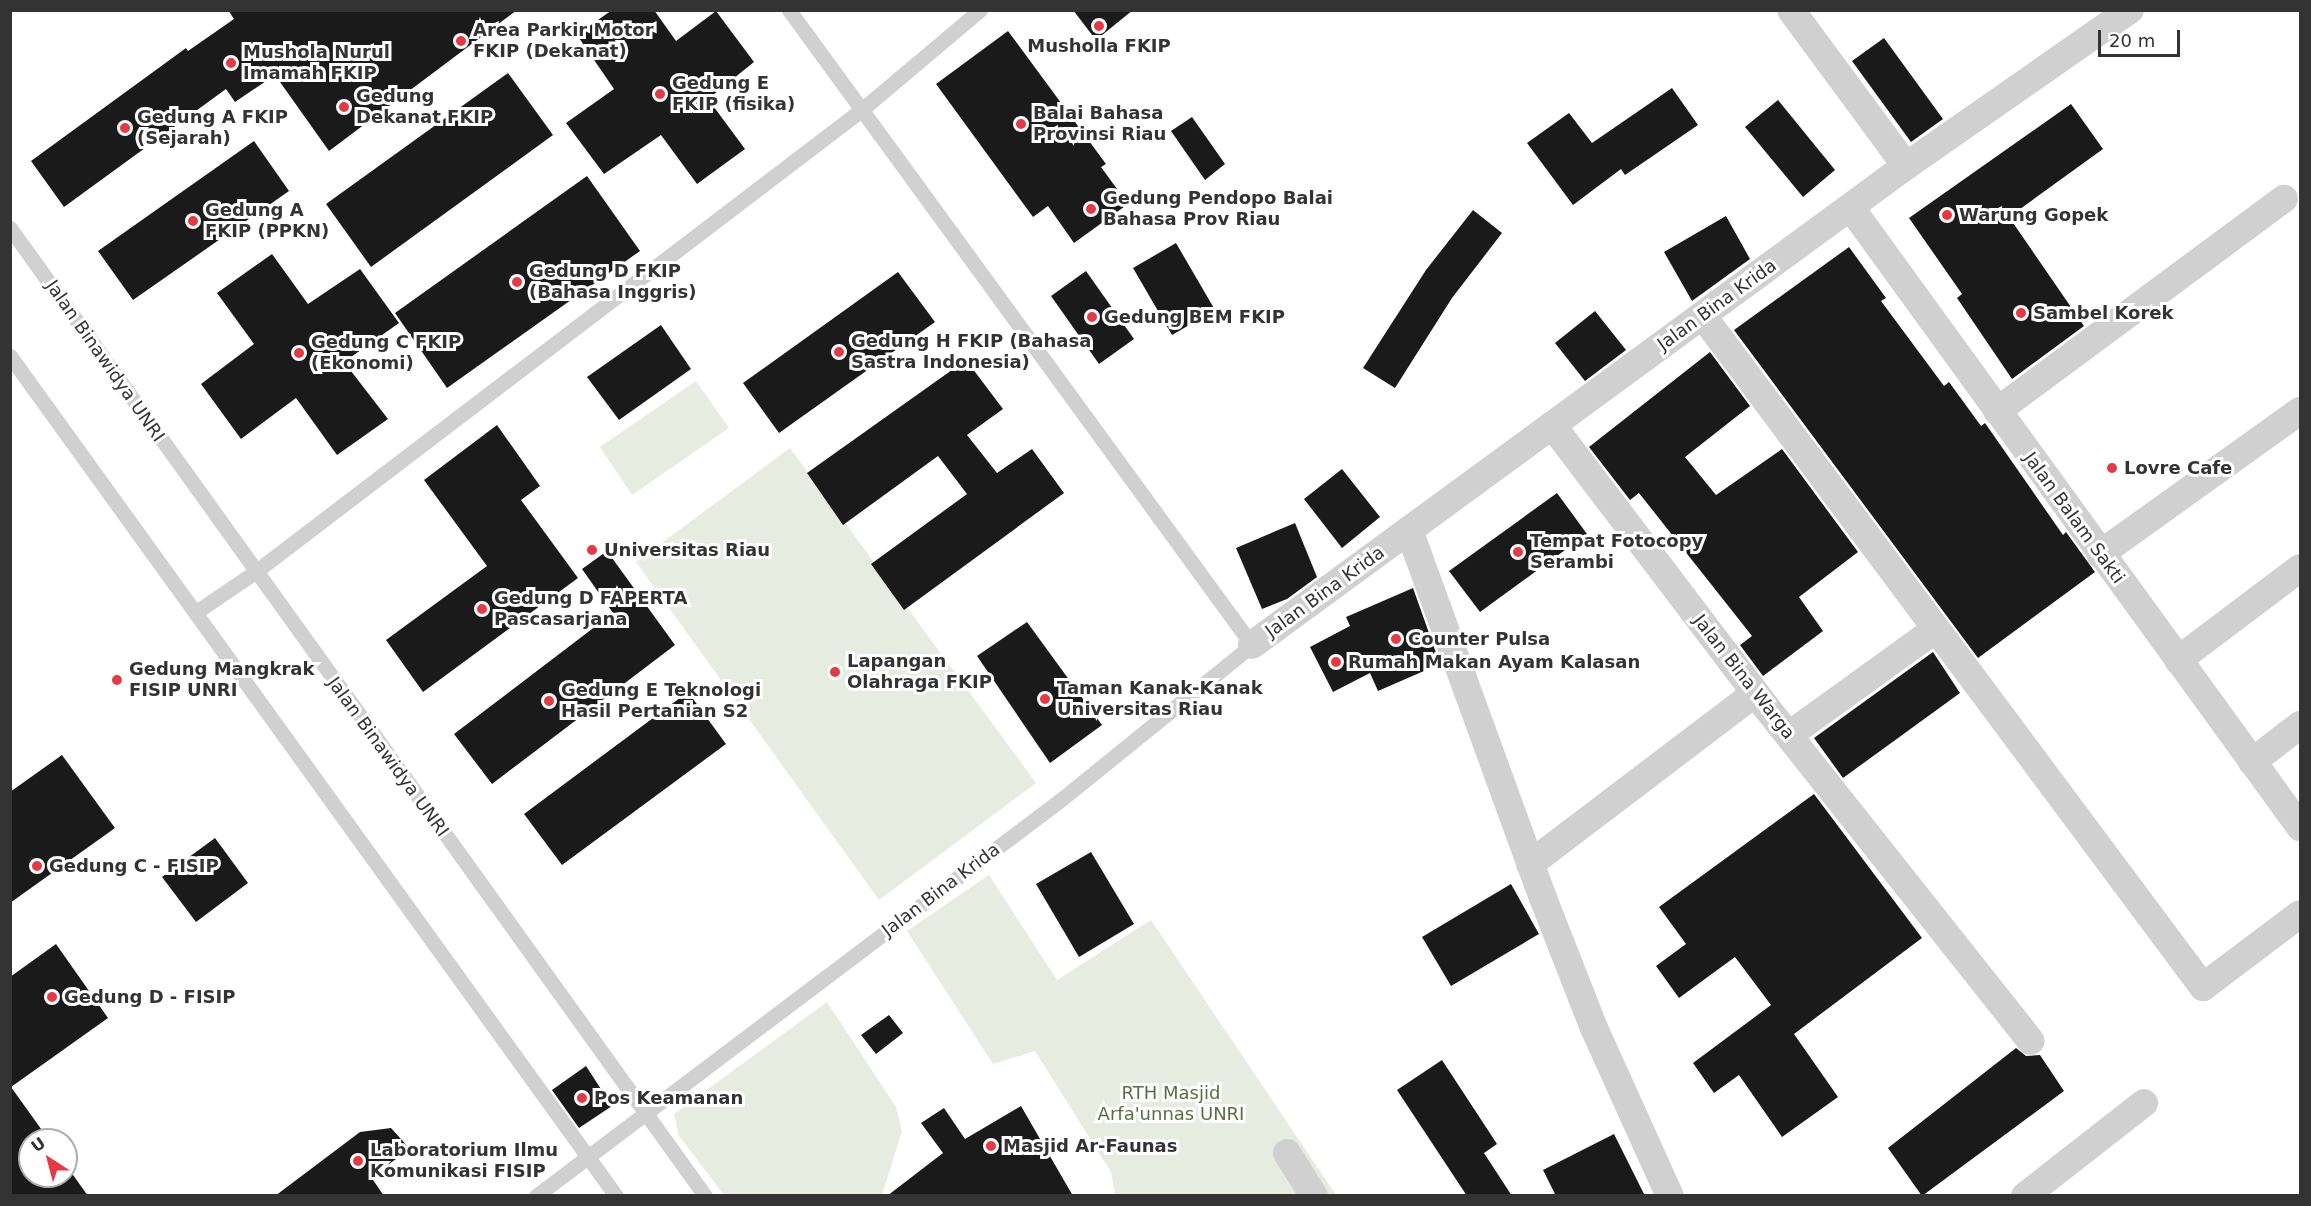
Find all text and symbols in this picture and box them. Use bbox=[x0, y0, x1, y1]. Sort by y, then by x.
scale bar bbox=[2101, 18, 2184, 56]
marker: Musholla FKIP bbox=[1092, 19, 1106, 33]
place label: Area Parkir Motor FKIP (Dekanat) bbox=[473, 20, 654, 63]
text: 20 m bbox=[2109, 30, 2155, 51]
marker: Area Parkir Motor FKIP (Dekanat) bbox=[454, 34, 468, 48]
place label: Musholla FKIP bbox=[1027, 35, 1171, 57]
place label: Mushola Nurul Imamah FKIP bbox=[243, 42, 390, 84]
marker: Mushola Nurul Imamah FKIP bbox=[224, 56, 238, 70]
place label: Gedung E FKIP (fisika) bbox=[672, 73, 795, 116]
place label: Gedung Dekanat FKIP bbox=[356, 86, 493, 128]
marker: Gedung E FKIP (fisika) bbox=[653, 87, 667, 101]
marker: Gedung Dekanat FKIP bbox=[337, 100, 351, 114]
place label: Balai Bahasa Provinsi Riau bbox=[1033, 103, 1166, 146]
place label: Gedung A FKIP (Sejarah) bbox=[137, 107, 288, 150]
marker: Balai Bahasa Provinsi Riau bbox=[1014, 117, 1028, 131]
marker: Gedung A FKIP (Sejarah) bbox=[118, 121, 132, 135]
place label: Gedung Pendopo Balai Bahasa Prov Riau bbox=[1103, 188, 1333, 230]
place label: Gedung A FKIP (PPKN) bbox=[205, 200, 329, 242]
marker: Gedung Pendopo Balai Bahasa Prov Riau bbox=[1084, 202, 1098, 216]
place label: Warung Gopek bbox=[1959, 204, 2108, 226]
marker: Warung Gopek bbox=[1940, 208, 1954, 222]
marker: Gedung A FKIP (PPKN) bbox=[186, 214, 200, 228]
street label: Jalan Bina Krida bbox=[1653, 255, 1781, 355]
place label: Gedung D FKIP (Bahasa Inggris) bbox=[529, 261, 696, 304]
marker: Gedung D FKIP (Bahasa Inggris) bbox=[510, 275, 524, 289]
street label: Jalan Binawidya UNRI bbox=[41, 276, 169, 446]
place label: Sambel Korek bbox=[2033, 302, 2173, 324]
place label: Gedung BEM FKIP bbox=[1104, 306, 1285, 328]
marker: Sambel Korek bbox=[2014, 306, 2028, 320]
marker: Gedung BEM FKIP bbox=[1085, 310, 1099, 324]
place label: Gedung H FKIP (Bahasa Sastra Indonesia) bbox=[851, 331, 1091, 374]
place label: Gedung C FKIP (Ekonomi) bbox=[311, 332, 461, 374]
marker: Gedung H FKIP (Bahasa Sastra Indonesia) bbox=[832, 345, 846, 359]
marker: Gedung C FKIP (Ekonomi) bbox=[292, 346, 306, 360]
street label: Jalan Balam Sakti bbox=[2019, 448, 2129, 588]
place label: Lovre Cafe bbox=[2124, 457, 2232, 479]
marker: Lovre Cafe bbox=[2105, 461, 2119, 475]
place label: Tempat Fotocopy Serambi bbox=[1530, 531, 1703, 574]
place label: Universitas Riau bbox=[604, 539, 770, 561]
street label: Jalan Bina Krida bbox=[1261, 542, 1389, 642]
marker: Universitas Riau bbox=[585, 543, 599, 557]
marker: Tempat Fotocopy Serambi bbox=[1511, 545, 1525, 559]
place label: Gedung D FAPERTA Pascasarjana bbox=[494, 588, 687, 630]
marker: Gedung D FAPERTA Pascasarjana bbox=[475, 602, 489, 616]
street label: Jalan Bina Warga bbox=[1689, 610, 1799, 744]
place label: Counter Pulsa bbox=[1408, 628, 1550, 650]
marker: Counter Pulsa bbox=[1389, 632, 1403, 646]
place label: Lapangan Olahraga FKIP bbox=[847, 651, 992, 694]
place label: Rumah Makan Ayam Kalasan bbox=[1348, 651, 1640, 673]
marker: Rumah Makan Ayam Kalasan bbox=[1329, 655, 1343, 669]
place label: Gedung Mangkrak FISIP UNRI bbox=[129, 659, 314, 702]
marker: Lapangan Olahraga FKIP bbox=[828, 665, 842, 679]
marker: Gedung Mangkrak FISIP UNRI bbox=[110, 673, 124, 687]
street label: Jalan Binawidya UNRI bbox=[323, 673, 453, 841]
place label: Taman Kanak-Kanak Universitas Riau bbox=[1057, 678, 1263, 720]
place label: Gedung E Teknologi Hasil Pertanian S2 bbox=[561, 680, 761, 722]
marker: Taman Kanak-Kanak Universitas Riau bbox=[1038, 692, 1052, 706]
marker: Gedung E Teknologi Hasil Pertanian S2 bbox=[542, 694, 556, 708]
street label: Jalan Bina Krida bbox=[878, 839, 1004, 941]
place label: Gedung C - FISIP bbox=[49, 855, 219, 877]
marker: Gedung C - FISIP bbox=[30, 859, 44, 873]
place label: Gedung D - FISIP bbox=[64, 986, 235, 1008]
marker: Gedung D - FISIP bbox=[45, 990, 59, 1004]
park label: RTH Masjid Arfa'unnas UNRI bbox=[1098, 1083, 1244, 1126]
place label: Pos Keamanan bbox=[594, 1087, 743, 1109]
marker: Pos Keamanan bbox=[575, 1091, 589, 1105]
north arrow bbox=[18, 1128, 78, 1188]
text: U bbox=[27, 1133, 49, 1156]
place label: Masjid Ar-Faunas bbox=[1003, 1135, 1177, 1157]
marker: Masjid Ar-Faunas bbox=[984, 1139, 998, 1153]
place label: Laboratorium Ilmu Komunikasi FISIP bbox=[370, 1140, 558, 1182]
marker: Laboratorium Ilmu Komunikasi FISIP bbox=[351, 1154, 365, 1168]

